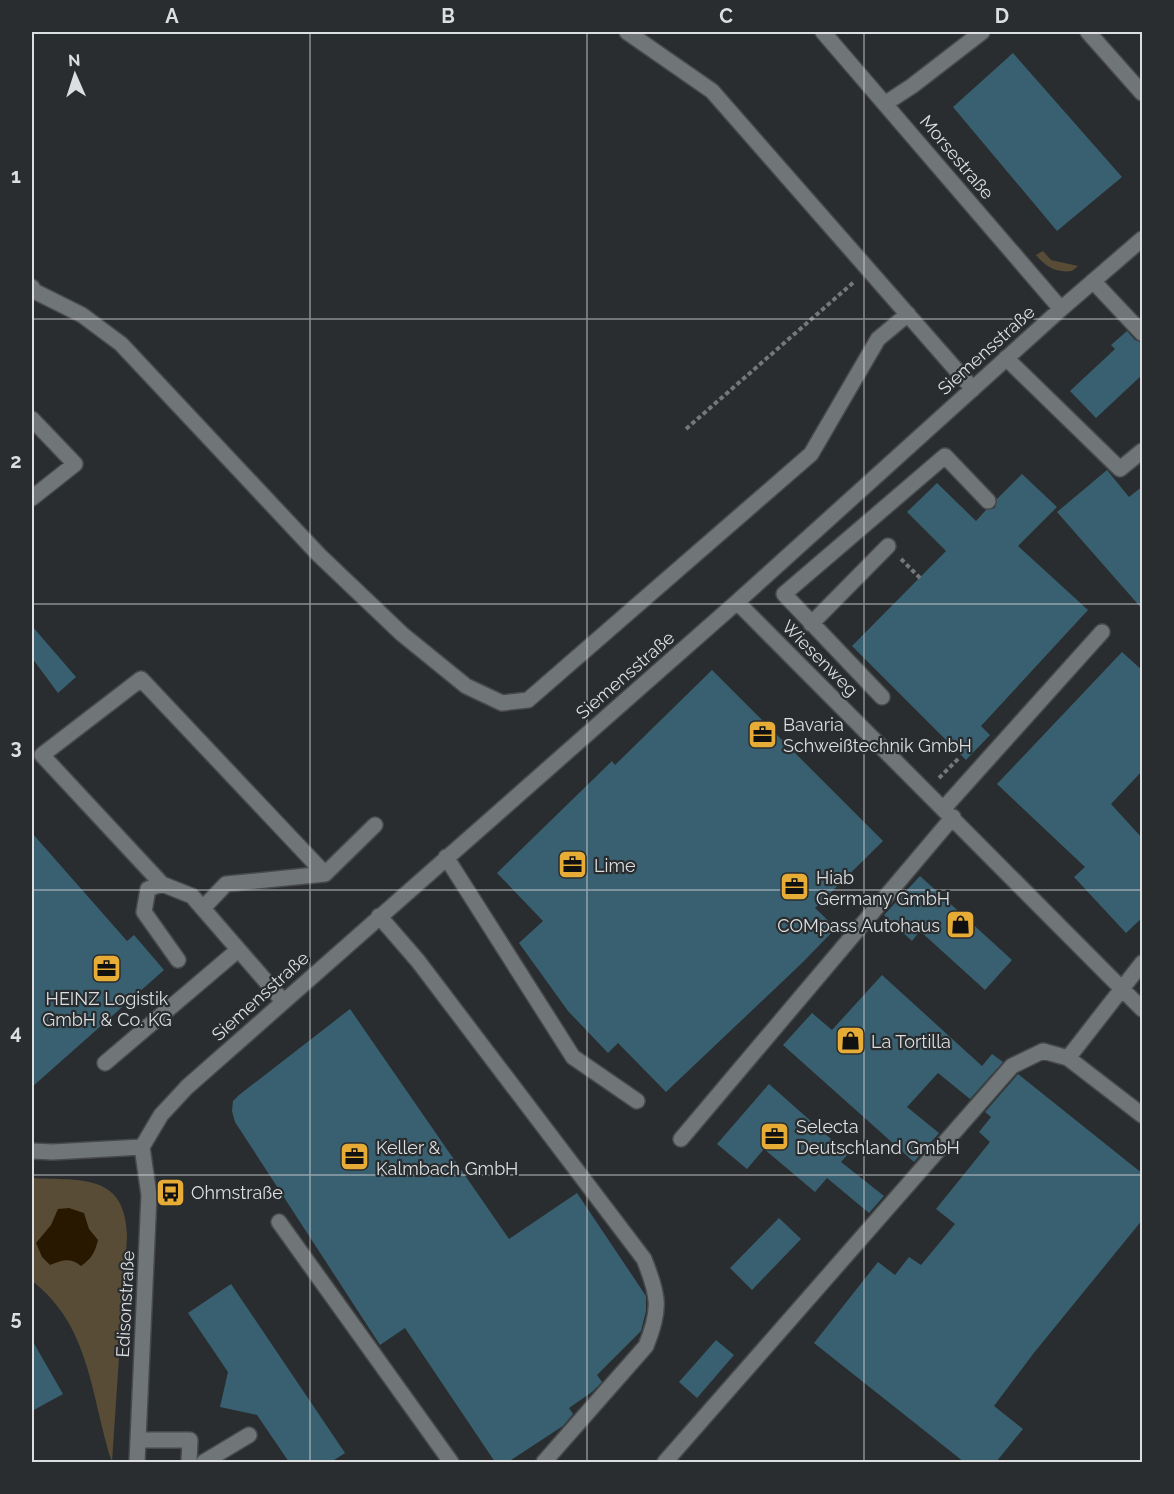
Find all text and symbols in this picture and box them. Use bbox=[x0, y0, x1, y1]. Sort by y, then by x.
text: A bbox=[165, 4, 179, 28]
text: B bbox=[441, 4, 455, 28]
text: C bbox=[719, 4, 733, 28]
text: D bbox=[995, 4, 1009, 28]
north arrow bbox=[45, 45, 105, 105]
text: N bbox=[68, 51, 81, 70]
street label: Morsestraße bbox=[916, 111, 998, 204]
text: 1 bbox=[11, 164, 21, 188]
street label: Siemensstraße bbox=[933, 301, 1039, 399]
text: 2 bbox=[10, 449, 22, 473]
street label: Wiesenweg bbox=[778, 616, 862, 700]
street label: Siemensstraße bbox=[572, 626, 679, 723]
place label: Bavaria Schweißtechnik GmbH bbox=[783, 714, 972, 756]
office icon: Bavaria Schweißtechnik GmbH bbox=[746, 718, 778, 750]
text: 3 bbox=[10, 735, 22, 759]
office icon: Lime bbox=[557, 849, 589, 881]
place label: Lime bbox=[594, 855, 636, 876]
place label: Hiab Germany GmbH bbox=[816, 867, 950, 909]
office icon: Hiab Germany GmbH bbox=[779, 871, 811, 903]
shop icon: COMpass Autohaus bbox=[945, 909, 977, 941]
place label: COMpass Autohaus bbox=[777, 915, 940, 936]
street label: Siemensstraße bbox=[207, 947, 313, 1045]
office icon: HEINZ Logistik GmbH & Co. KG bbox=[91, 953, 123, 985]
place label: HEINZ Logistik GmbH & Co. KG bbox=[42, 988, 172, 1030]
text: 4 bbox=[10, 1020, 22, 1044]
shop icon: La Tortilla bbox=[834, 1025, 866, 1057]
place label: La Tortilla bbox=[871, 1031, 951, 1052]
place label: Selecta Deutschland GmbH bbox=[796, 1116, 960, 1158]
office icon: Selecta Deutschland GmbH bbox=[759, 1120, 791, 1152]
place label: Keller & Kalmbach GmbH bbox=[376, 1137, 518, 1179]
office icon: Keller & Kalmbach GmbH bbox=[339, 1141, 371, 1173]
bus stop icon: Ohmstraße bbox=[154, 1176, 186, 1208]
place label: Ohmstraße bbox=[191, 1182, 283, 1203]
street label: Edisonstraße bbox=[112, 1250, 138, 1358]
text: 5 bbox=[10, 1306, 22, 1330]

